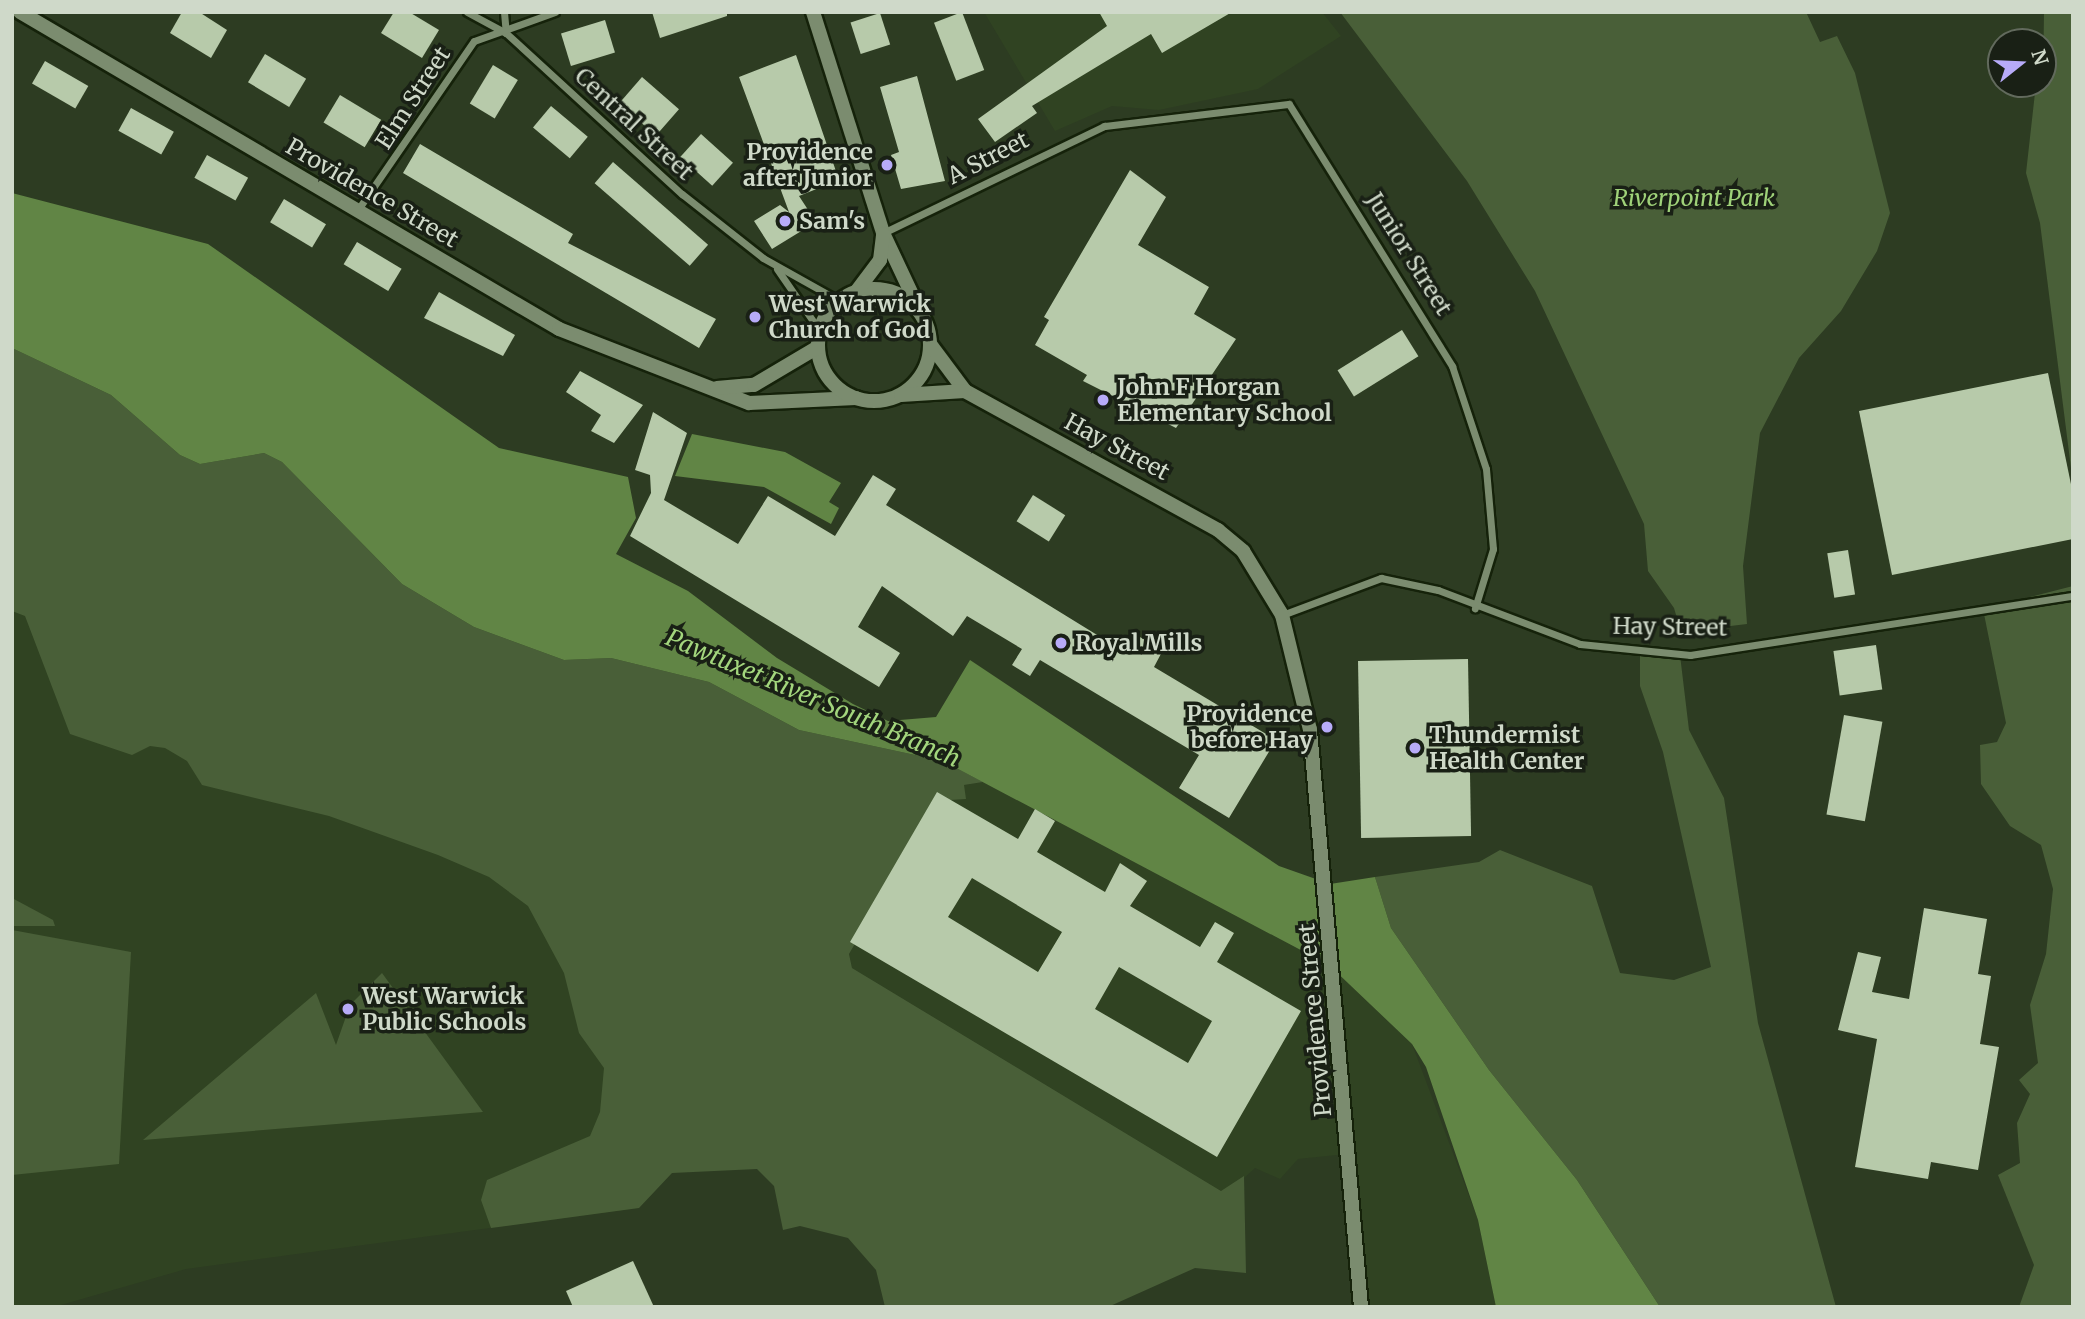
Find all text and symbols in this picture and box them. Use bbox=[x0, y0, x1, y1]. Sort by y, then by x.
north arrow bbox=[1987, 28, 2057, 98]
street label: Elm Street bbox=[370, 42, 456, 154]
text: N bbox=[2026, 46, 2054, 68]
street label: Central Street bbox=[569, 62, 699, 186]
street label: A Street bbox=[943, 126, 1033, 190]
street label: Providence Street bbox=[281, 133, 463, 253]
place label: Providence after Junior bbox=[743, 138, 873, 192]
marker: Providence after Junior bbox=[879, 157, 895, 173]
park label: Riverpoint Park bbox=[1613, 184, 1775, 212]
street label: Junior Street bbox=[1360, 188, 1458, 320]
place label: Sam's bbox=[799, 207, 865, 235]
marker: Sam's bbox=[777, 213, 793, 229]
place label: West Warwick Church of God bbox=[769, 290, 931, 344]
marker: West Warwick Church of God bbox=[747, 309, 763, 325]
place label: John F Horgan Elementary School bbox=[1117, 373, 1332, 427]
marker: John F Horgan Elementary School bbox=[1095, 392, 1111, 408]
street label: Hay Street bbox=[1060, 408, 1174, 486]
street label: Hay Street bbox=[1612, 612, 1728, 642]
water label: Pawtuxet River South Branch bbox=[662, 623, 964, 773]
place label: Royal Mills bbox=[1075, 629, 1202, 657]
marker: Royal Mills bbox=[1053, 635, 1069, 651]
place label: Providence before Hay bbox=[1186, 700, 1313, 754]
marker: Providence before Hay bbox=[1319, 719, 1335, 735]
place label: Thundermist Health Center bbox=[1429, 721, 1584, 775]
marker: Thundermist Health Center bbox=[1407, 740, 1423, 756]
street label: Providence Street bbox=[1293, 922, 1337, 1118]
place label: West Warwick Public Schools bbox=[362, 982, 526, 1036]
marker: West Warwick Public Schools bbox=[340, 1001, 356, 1017]

